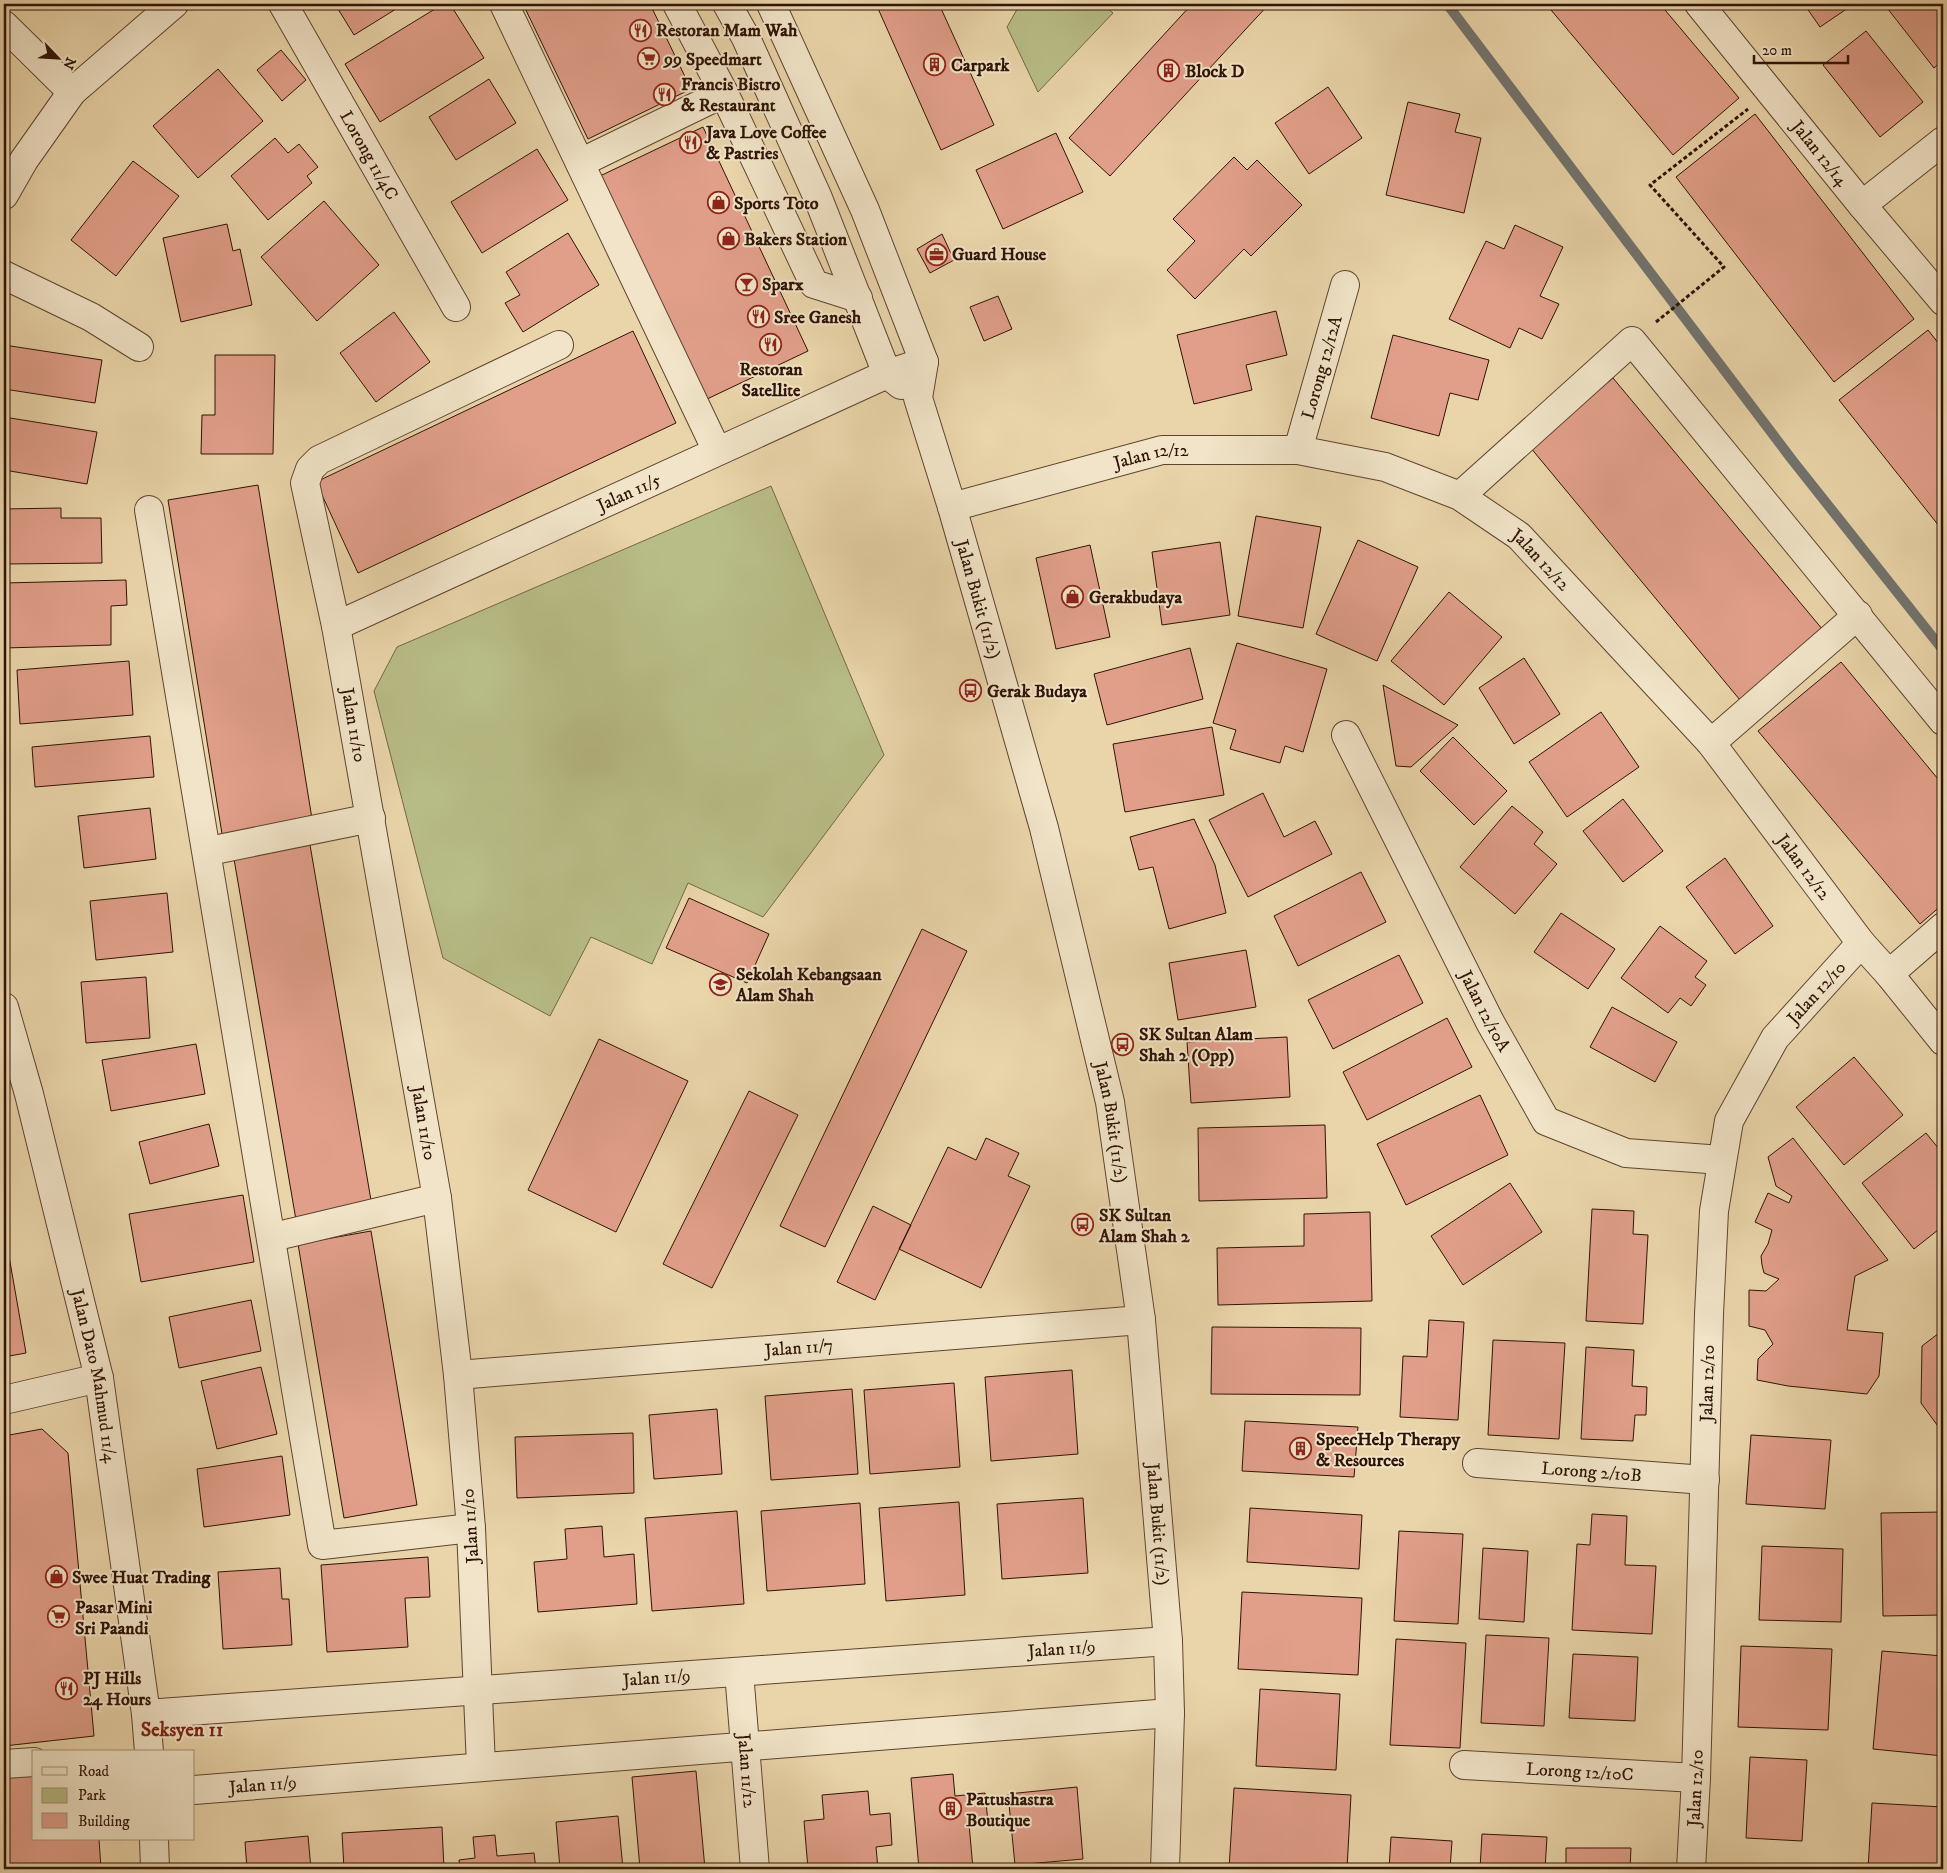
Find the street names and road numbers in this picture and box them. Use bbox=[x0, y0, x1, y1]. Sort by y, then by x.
street label: Lorong 11/4C bbox=[334, 107, 403, 204]
street label: Jalan 12/14 bbox=[1785, 115, 1853, 192]
street label: Lorong 12/12A bbox=[1297, 313, 1348, 422]
street label: Jalan 12/12 bbox=[1109, 440, 1189, 475]
street label: Jalan 11/5 bbox=[592, 469, 665, 518]
street label: Jalan 12/12 bbox=[1505, 523, 1574, 596]
street label: Jalan Bukit (11/2) bbox=[949, 535, 1005, 662]
street label: Jalan 11/10 bbox=[335, 684, 370, 764]
street label: Jalan 12/12 bbox=[1770, 829, 1835, 905]
street label: Jalan 12/10 bbox=[1781, 957, 1851, 1031]
street label: Jalan 12/10A bbox=[1453, 965, 1515, 1057]
street label: Jalan Bukit (11/2) bbox=[1088, 1057, 1131, 1184]
street label: Jalan 11/10 bbox=[405, 1082, 440, 1162]
street label: Jalan Dato Mahmud 11/4 bbox=[65, 1285, 121, 1465]
street label: Jalan 11/7 bbox=[762, 1335, 834, 1362]
street label: Jalan 12/10 bbox=[1696, 1344, 1720, 1424]
street label: Lorong 2/10B bbox=[1541, 1458, 1643, 1487]
street label: Jalan Bukit (11/2) bbox=[1141, 1460, 1173, 1586]
street label: Jalan 11/10 bbox=[457, 1488, 485, 1566]
street label: Jalan 11/9 bbox=[1025, 1636, 1096, 1663]
street label: Jalan 11/9 bbox=[620, 1665, 691, 1692]
street label: Jalan 11/12 bbox=[732, 1731, 760, 1809]
street label: Jalan 12/10 bbox=[1683, 1749, 1709, 1829]
street label: Lorong 12/10C bbox=[1525, 1758, 1634, 1786]
street label: Jalan 11/9 bbox=[226, 1772, 298, 1799]

